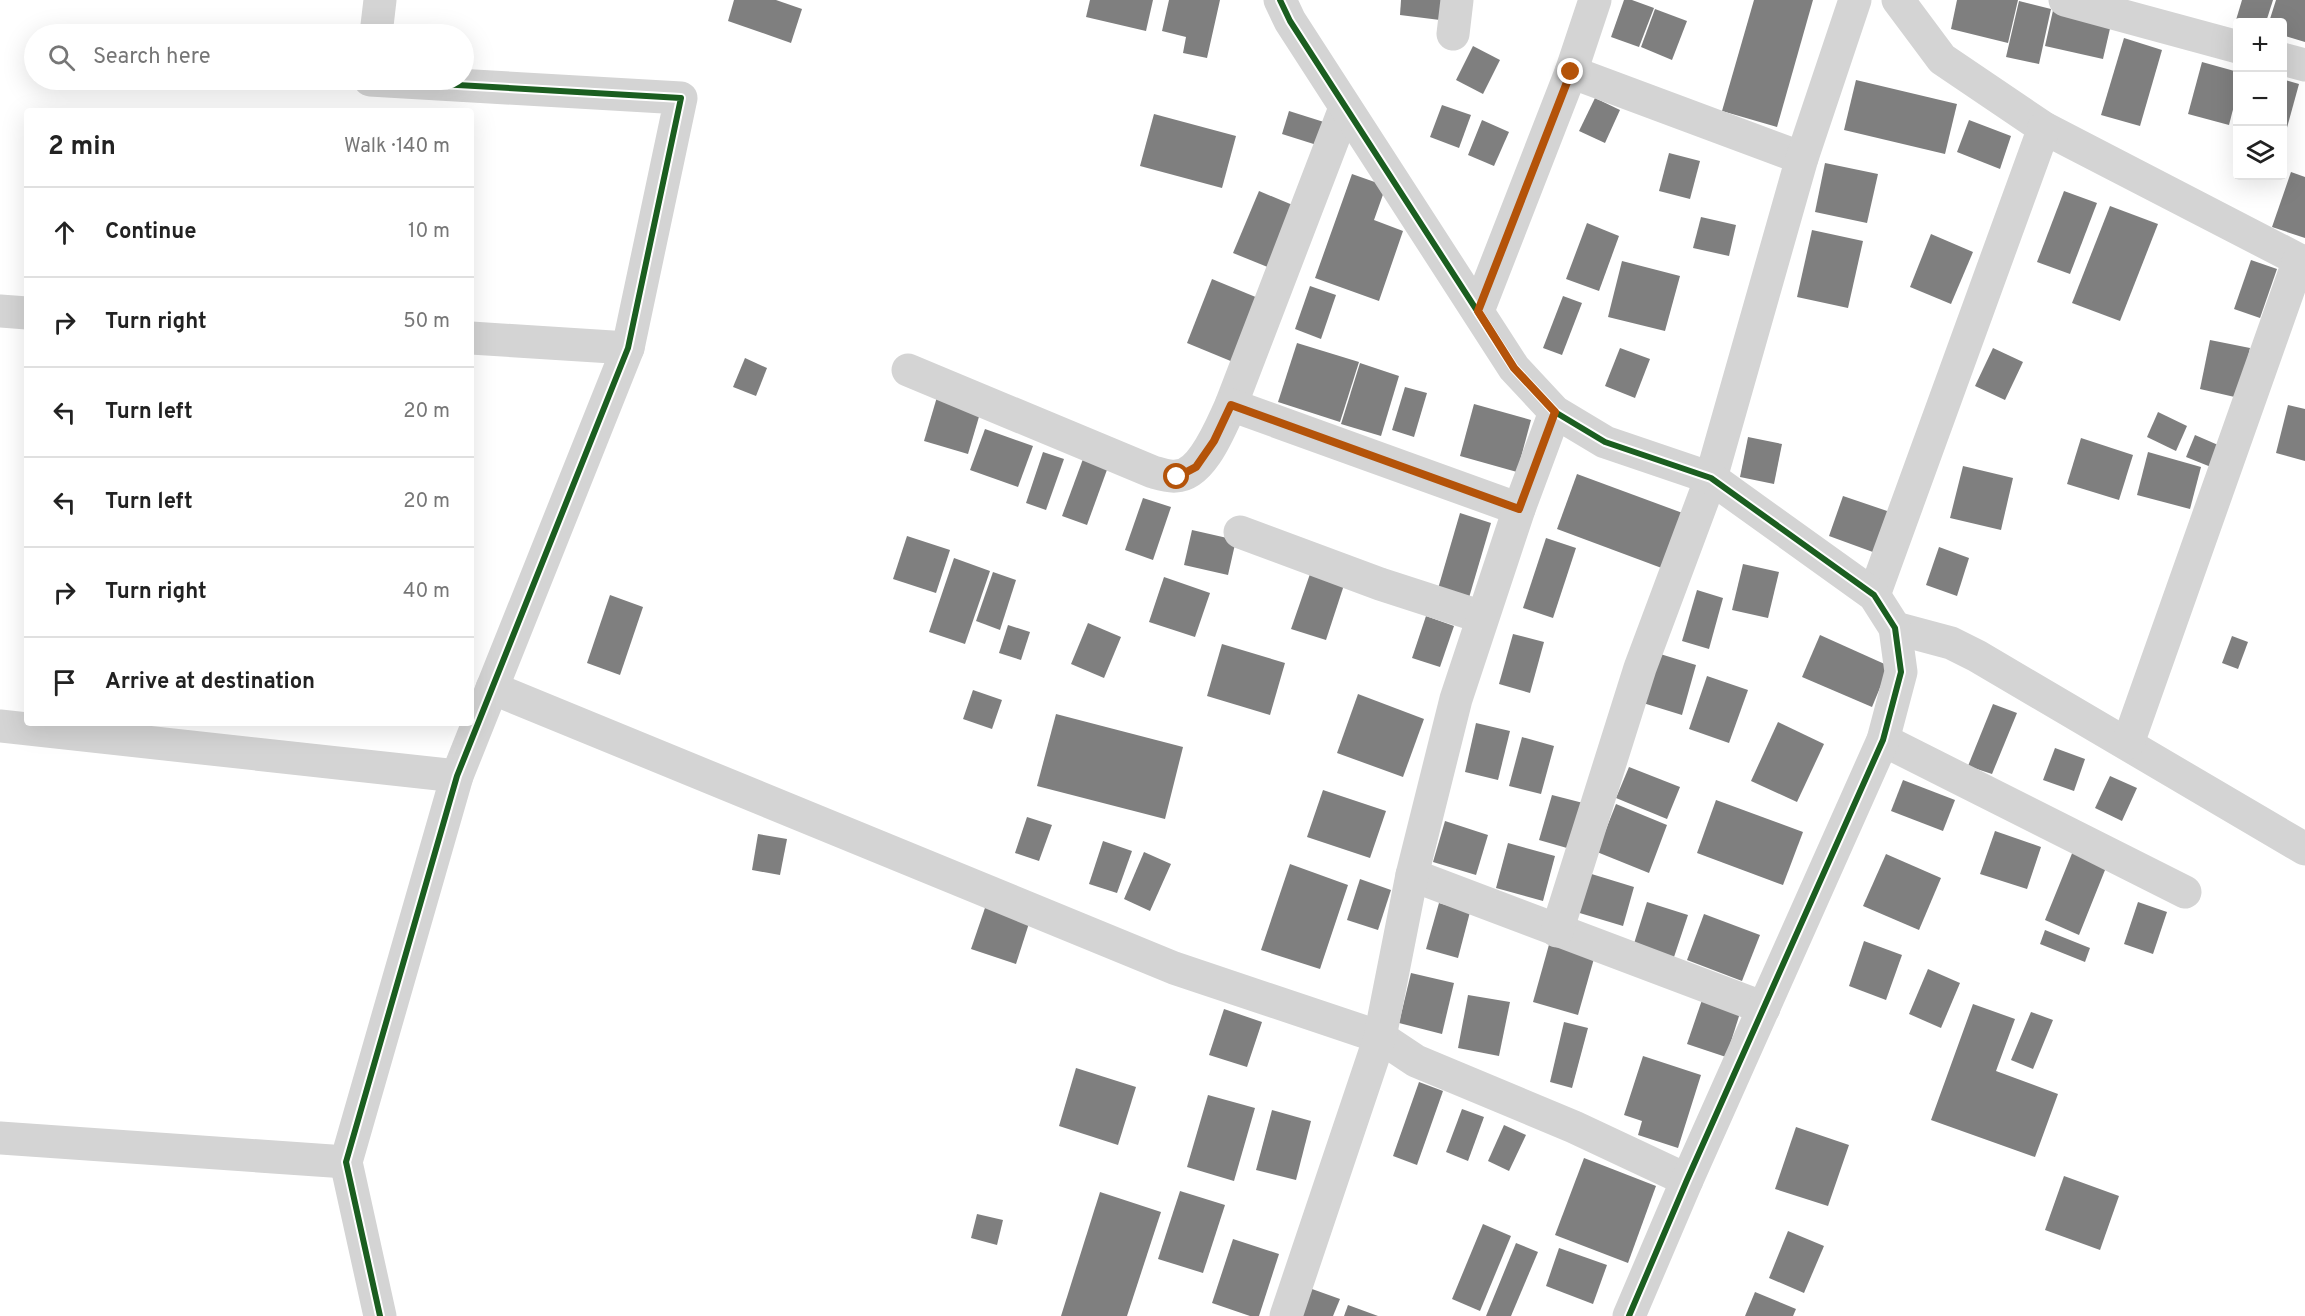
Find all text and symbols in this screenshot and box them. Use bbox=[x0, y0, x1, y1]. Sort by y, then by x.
map controls bbox=[2233, 18, 2287, 180]
button: + bbox=[2233, 18, 2287, 72]
search box bbox=[24, 24, 474, 90]
icon: search bbox=[45, 41, 78, 74]
text: Search here bbox=[93, 44, 211, 71]
route end bbox=[1557, 58, 1583, 84]
button: − bbox=[2233, 72, 2287, 126]
button: layers bbox=[2233, 126, 2287, 180]
text: 2 min bbox=[48, 131, 116, 164]
text: Walk · 140 m bbox=[344, 134, 450, 160]
icon: ahead bbox=[48, 216, 81, 249]
text: Continue bbox=[105, 219, 196, 246]
text: 10 m bbox=[408, 219, 450, 245]
icon: right bbox=[48, 306, 81, 339]
text: Turn right bbox=[105, 309, 207, 336]
text: 50 m bbox=[403, 309, 450, 335]
icon: left bbox=[48, 396, 81, 429]
text: Turn left bbox=[105, 399, 193, 426]
text: 20 m bbox=[403, 399, 450, 425]
route start bbox=[1163, 463, 1189, 489]
icon: left bbox=[48, 486, 81, 519]
text: Turn left bbox=[105, 489, 193, 516]
text: 20 m bbox=[403, 489, 450, 515]
icon: right bbox=[48, 576, 81, 609]
text: Turn right bbox=[105, 579, 207, 606]
text: 40 m bbox=[403, 579, 450, 605]
icon: arrive bbox=[48, 666, 81, 699]
text: Arrive at destination bbox=[105, 669, 315, 696]

